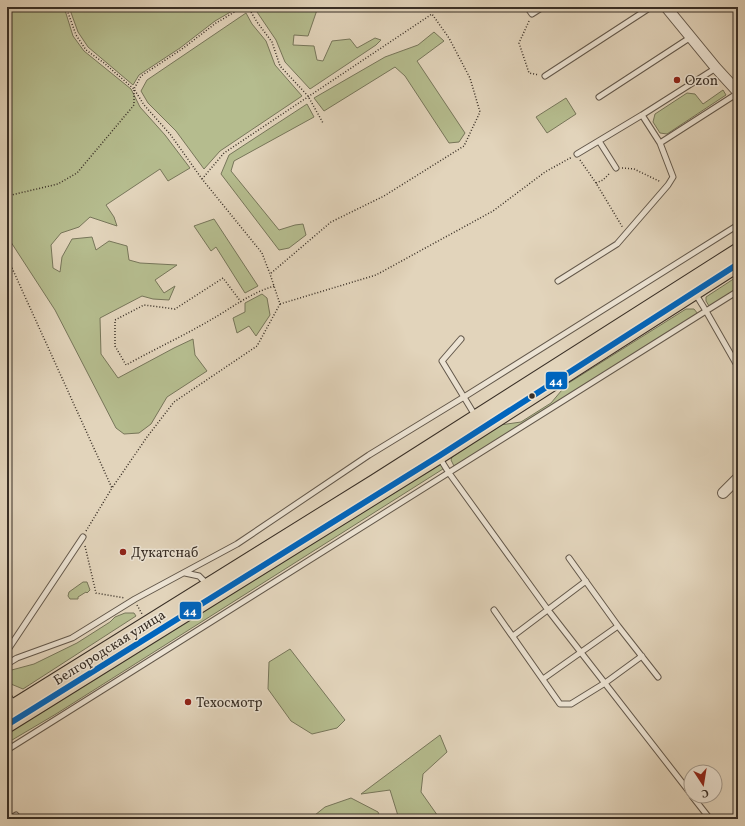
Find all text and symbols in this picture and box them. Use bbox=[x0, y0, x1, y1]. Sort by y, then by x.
place label: Ozon bbox=[685, 72, 718, 91]
marker: Ozon bbox=[672, 75, 682, 85]
line badge: 44 bbox=[545, 371, 568, 390]
text: 44 bbox=[549, 375, 563, 390]
unlabelled marker bbox=[527, 391, 537, 401]
place label: Дукатснаб bbox=[131, 544, 198, 563]
marker: Дукатснаб bbox=[118, 547, 128, 557]
line badge: 44 bbox=[179, 601, 202, 620]
text: 44 bbox=[183, 605, 197, 620]
street label: Белгородская улица bbox=[50, 606, 170, 691]
place label: Техосмотр bbox=[196, 694, 263, 713]
marker: Техосмотр bbox=[183, 697, 193, 707]
north arrow bbox=[683, 764, 723, 804]
text: С bbox=[700, 784, 710, 800]

